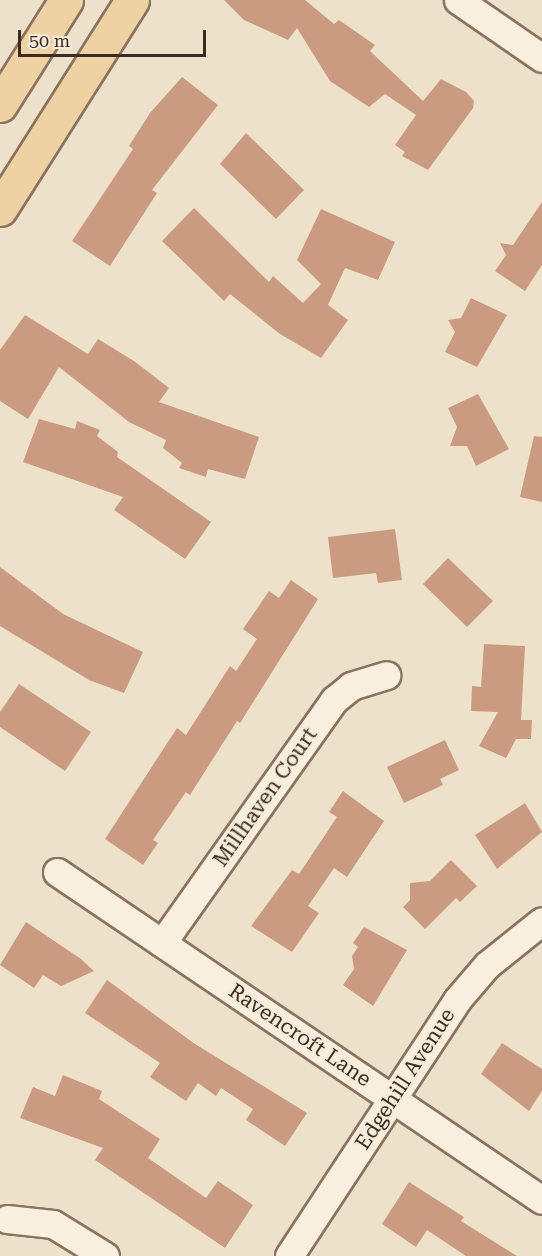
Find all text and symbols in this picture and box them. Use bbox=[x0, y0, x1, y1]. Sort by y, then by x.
scale bar bbox=[21, 18, 208, 56]
text: 50 m bbox=[29, 30, 70, 51]
street label: Millhaven Court bbox=[208, 723, 322, 871]
street label: Ravencroft Lane bbox=[224, 978, 376, 1092]
street label: Edgehill Avenue bbox=[350, 1004, 460, 1154]

